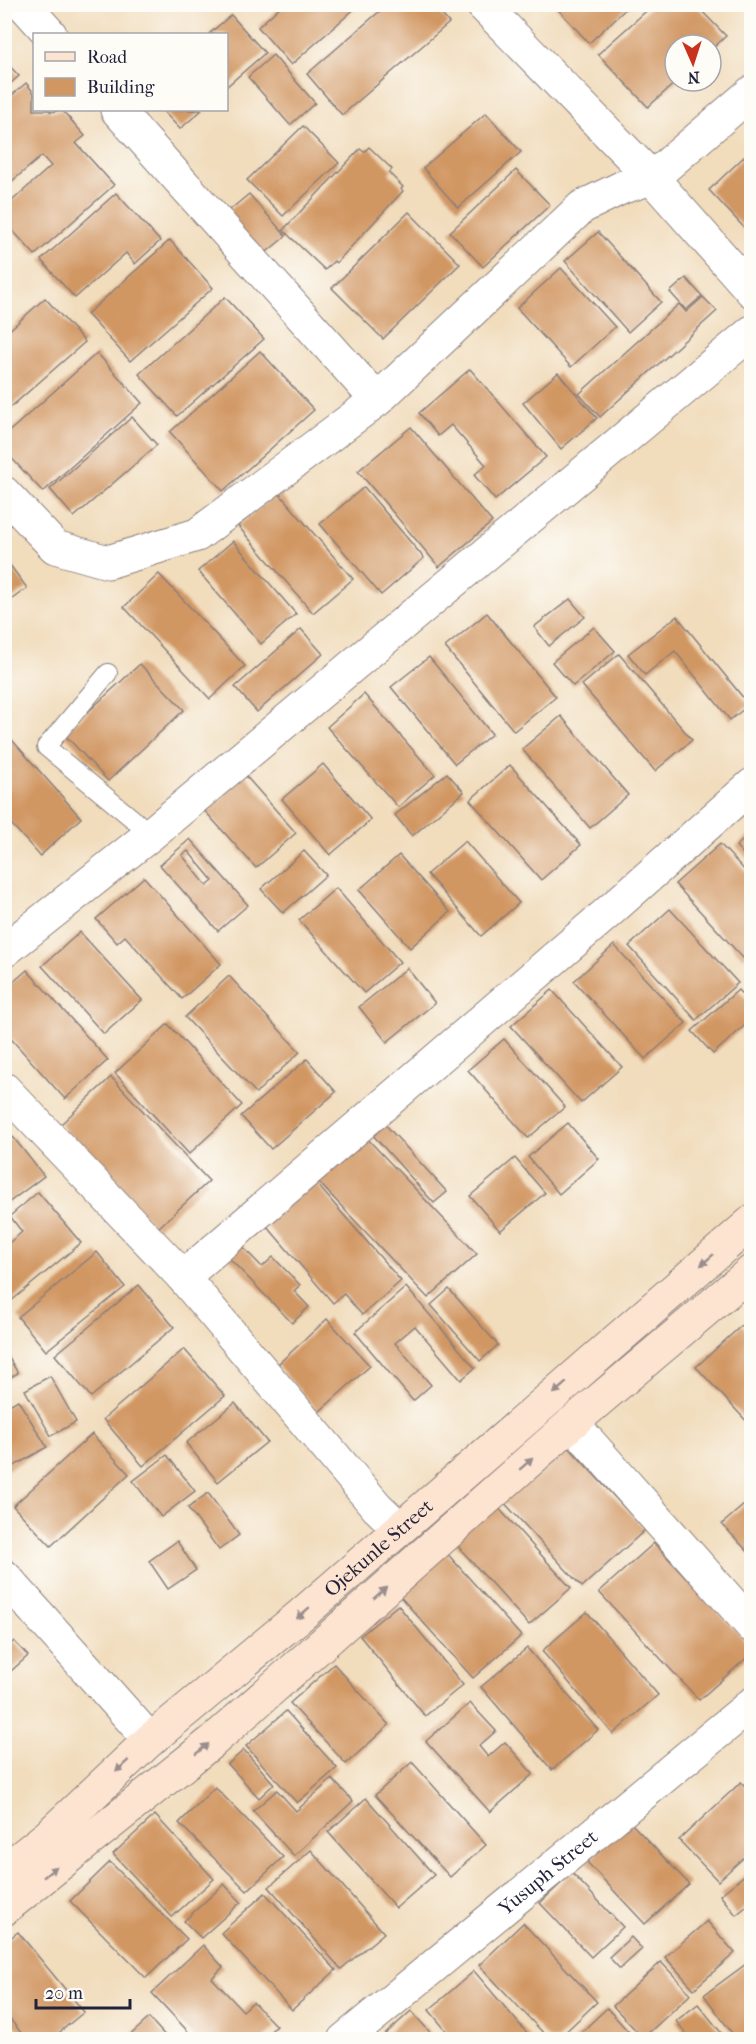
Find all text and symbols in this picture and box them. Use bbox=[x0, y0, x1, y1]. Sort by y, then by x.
legend bbox=[33, 33, 228, 111]
north arrow bbox=[663, 33, 723, 93]
text: Road bbox=[87, 47, 127, 68]
text: N bbox=[686, 68, 700, 87]
text: Building bbox=[87, 77, 155, 98]
one-way arrow bbox=[700, 1253, 715, 1266]
one-way arrow bbox=[553, 1381, 568, 1394]
one-way arrow bbox=[518, 1458, 533, 1471]
street label: Ojekunle Street bbox=[319, 1494, 437, 1601]
one-way arrow bbox=[372, 1586, 387, 1600]
one-way arrow bbox=[296, 1606, 311, 1619]
one-way arrow bbox=[194, 1744, 209, 1756]
one-way arrow bbox=[115, 1759, 129, 1773]
street label: Yusuph Street bbox=[493, 1825, 602, 1920]
one-way arrow bbox=[42, 1866, 57, 1879]
scale bar bbox=[36, 1972, 130, 2010]
text: 20 m bbox=[45, 1983, 83, 2004]

